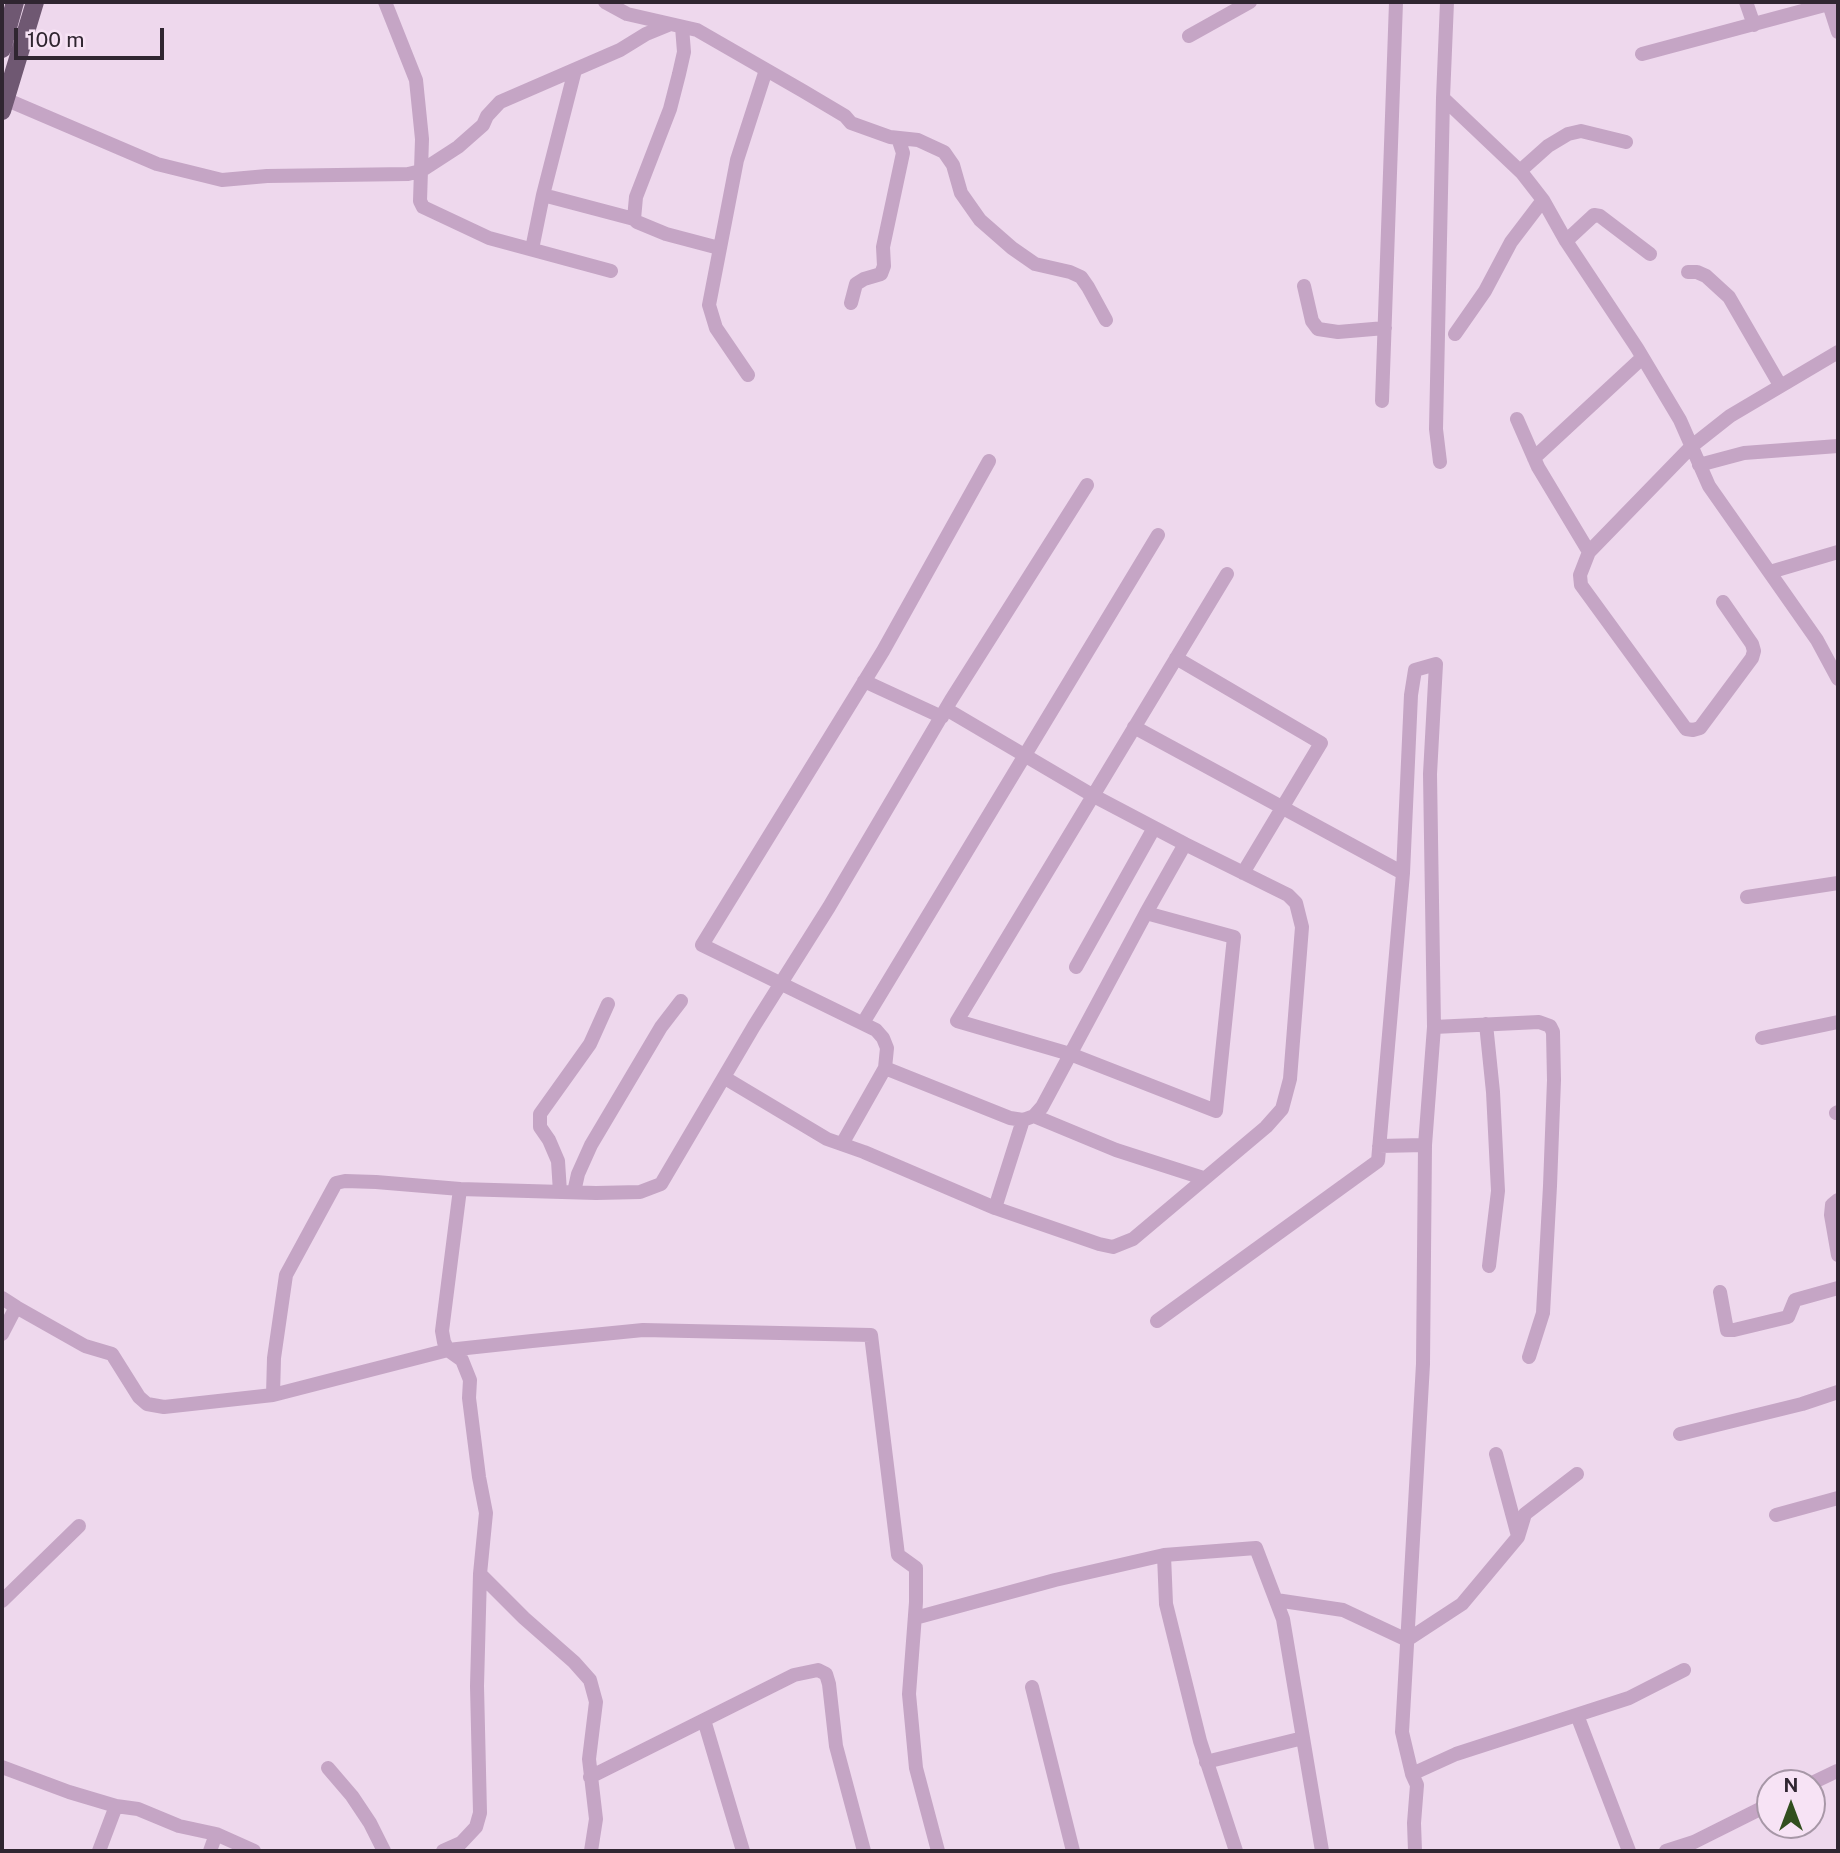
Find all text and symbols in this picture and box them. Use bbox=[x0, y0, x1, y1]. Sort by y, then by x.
scale bar bbox=[18, 14, 168, 58]
text: 100 m bbox=[27, 27, 84, 52]
north arrow bbox=[1756, 1769, 1826, 1839]
text: N bbox=[1784, 1774, 1798, 1796]

